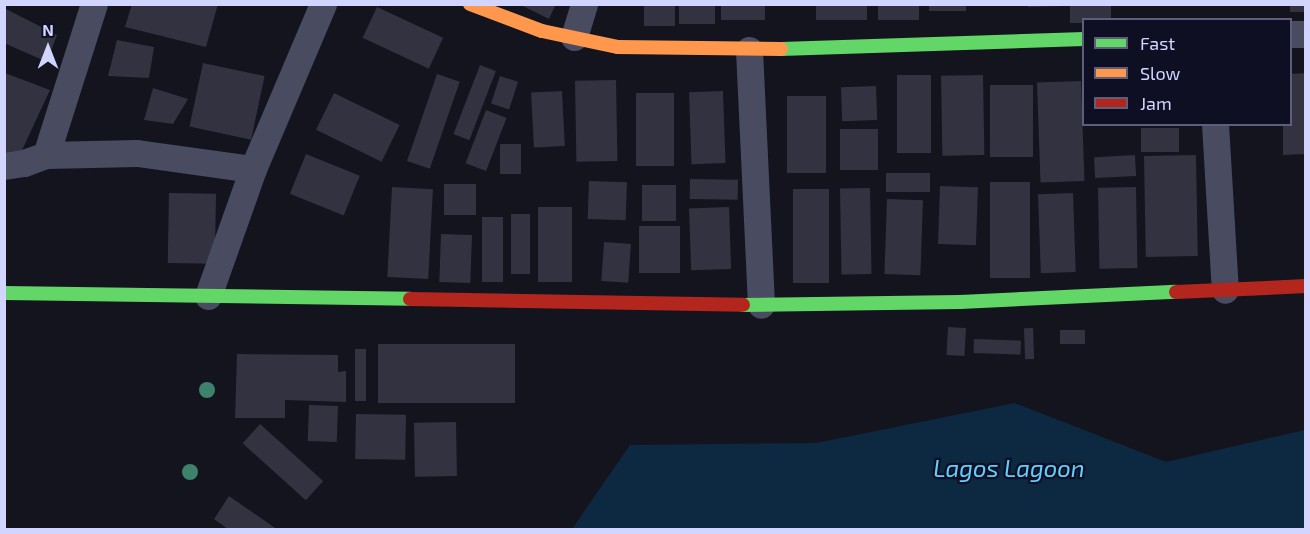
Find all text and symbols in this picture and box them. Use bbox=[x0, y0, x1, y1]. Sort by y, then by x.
north arrow bbox=[18, 18, 78, 78]
legend bbox=[1082, 18, 1292, 126]
text: N bbox=[42, 20, 54, 39]
text: Fast bbox=[1140, 32, 1175, 54]
text: Slow bbox=[1140, 62, 1180, 84]
text: Jam bbox=[1140, 92, 1172, 114]
water label: Lagos Lagoon bbox=[933, 454, 1085, 482]

